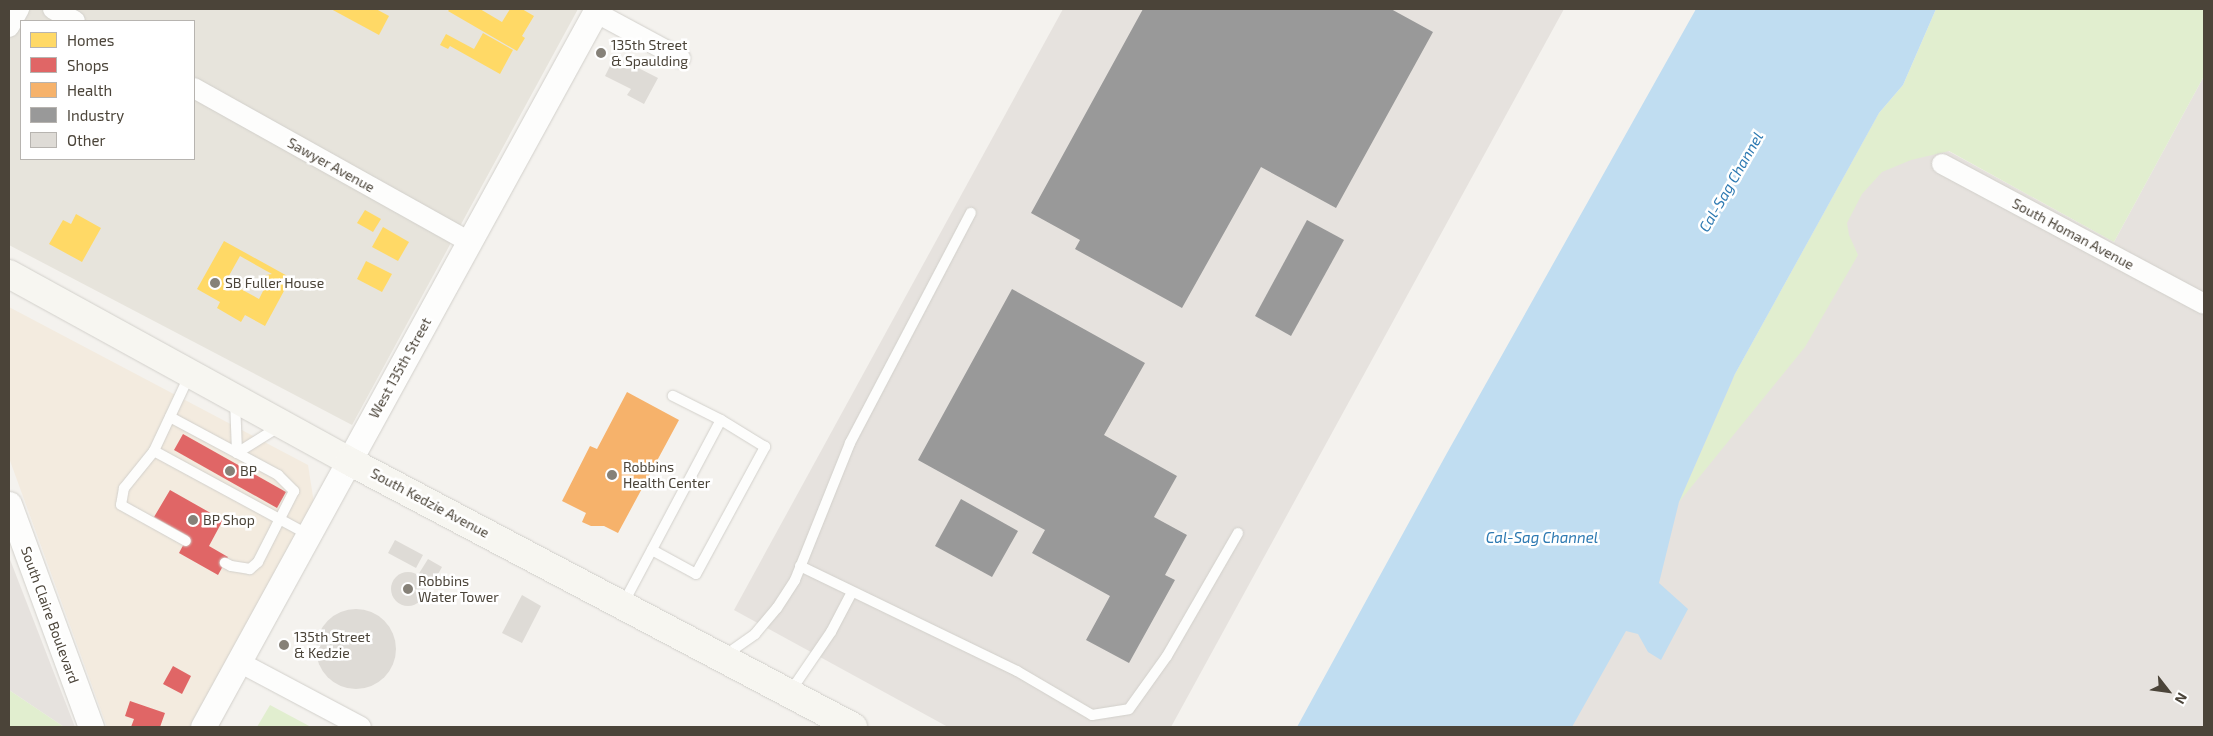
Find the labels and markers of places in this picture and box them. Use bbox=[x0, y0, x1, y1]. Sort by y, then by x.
place label: 135th Street & Spaulding bbox=[611, 37, 688, 70]
marker: 135th Street & Spaulding bbox=[595, 47, 607, 59]
place label: SB Fuller House bbox=[225, 275, 324, 291]
marker: SB Fuller House bbox=[209, 277, 221, 289]
place label: Robbins Health Center bbox=[623, 459, 710, 492]
place label: BP bbox=[240, 463, 257, 479]
marker: BP bbox=[224, 465, 236, 477]
marker: Robbins Health Center bbox=[605, 468, 619, 482]
place label: BP Shop bbox=[203, 512, 255, 528]
marker: BP Shop bbox=[187, 514, 199, 526]
place label: Robbins Water Tower bbox=[418, 573, 499, 606]
marker: Robbins Water Tower bbox=[402, 583, 414, 595]
place label: 135th Street & Kedzie bbox=[294, 629, 370, 662]
marker: 135th Street & Kedzie bbox=[278, 639, 290, 651]

